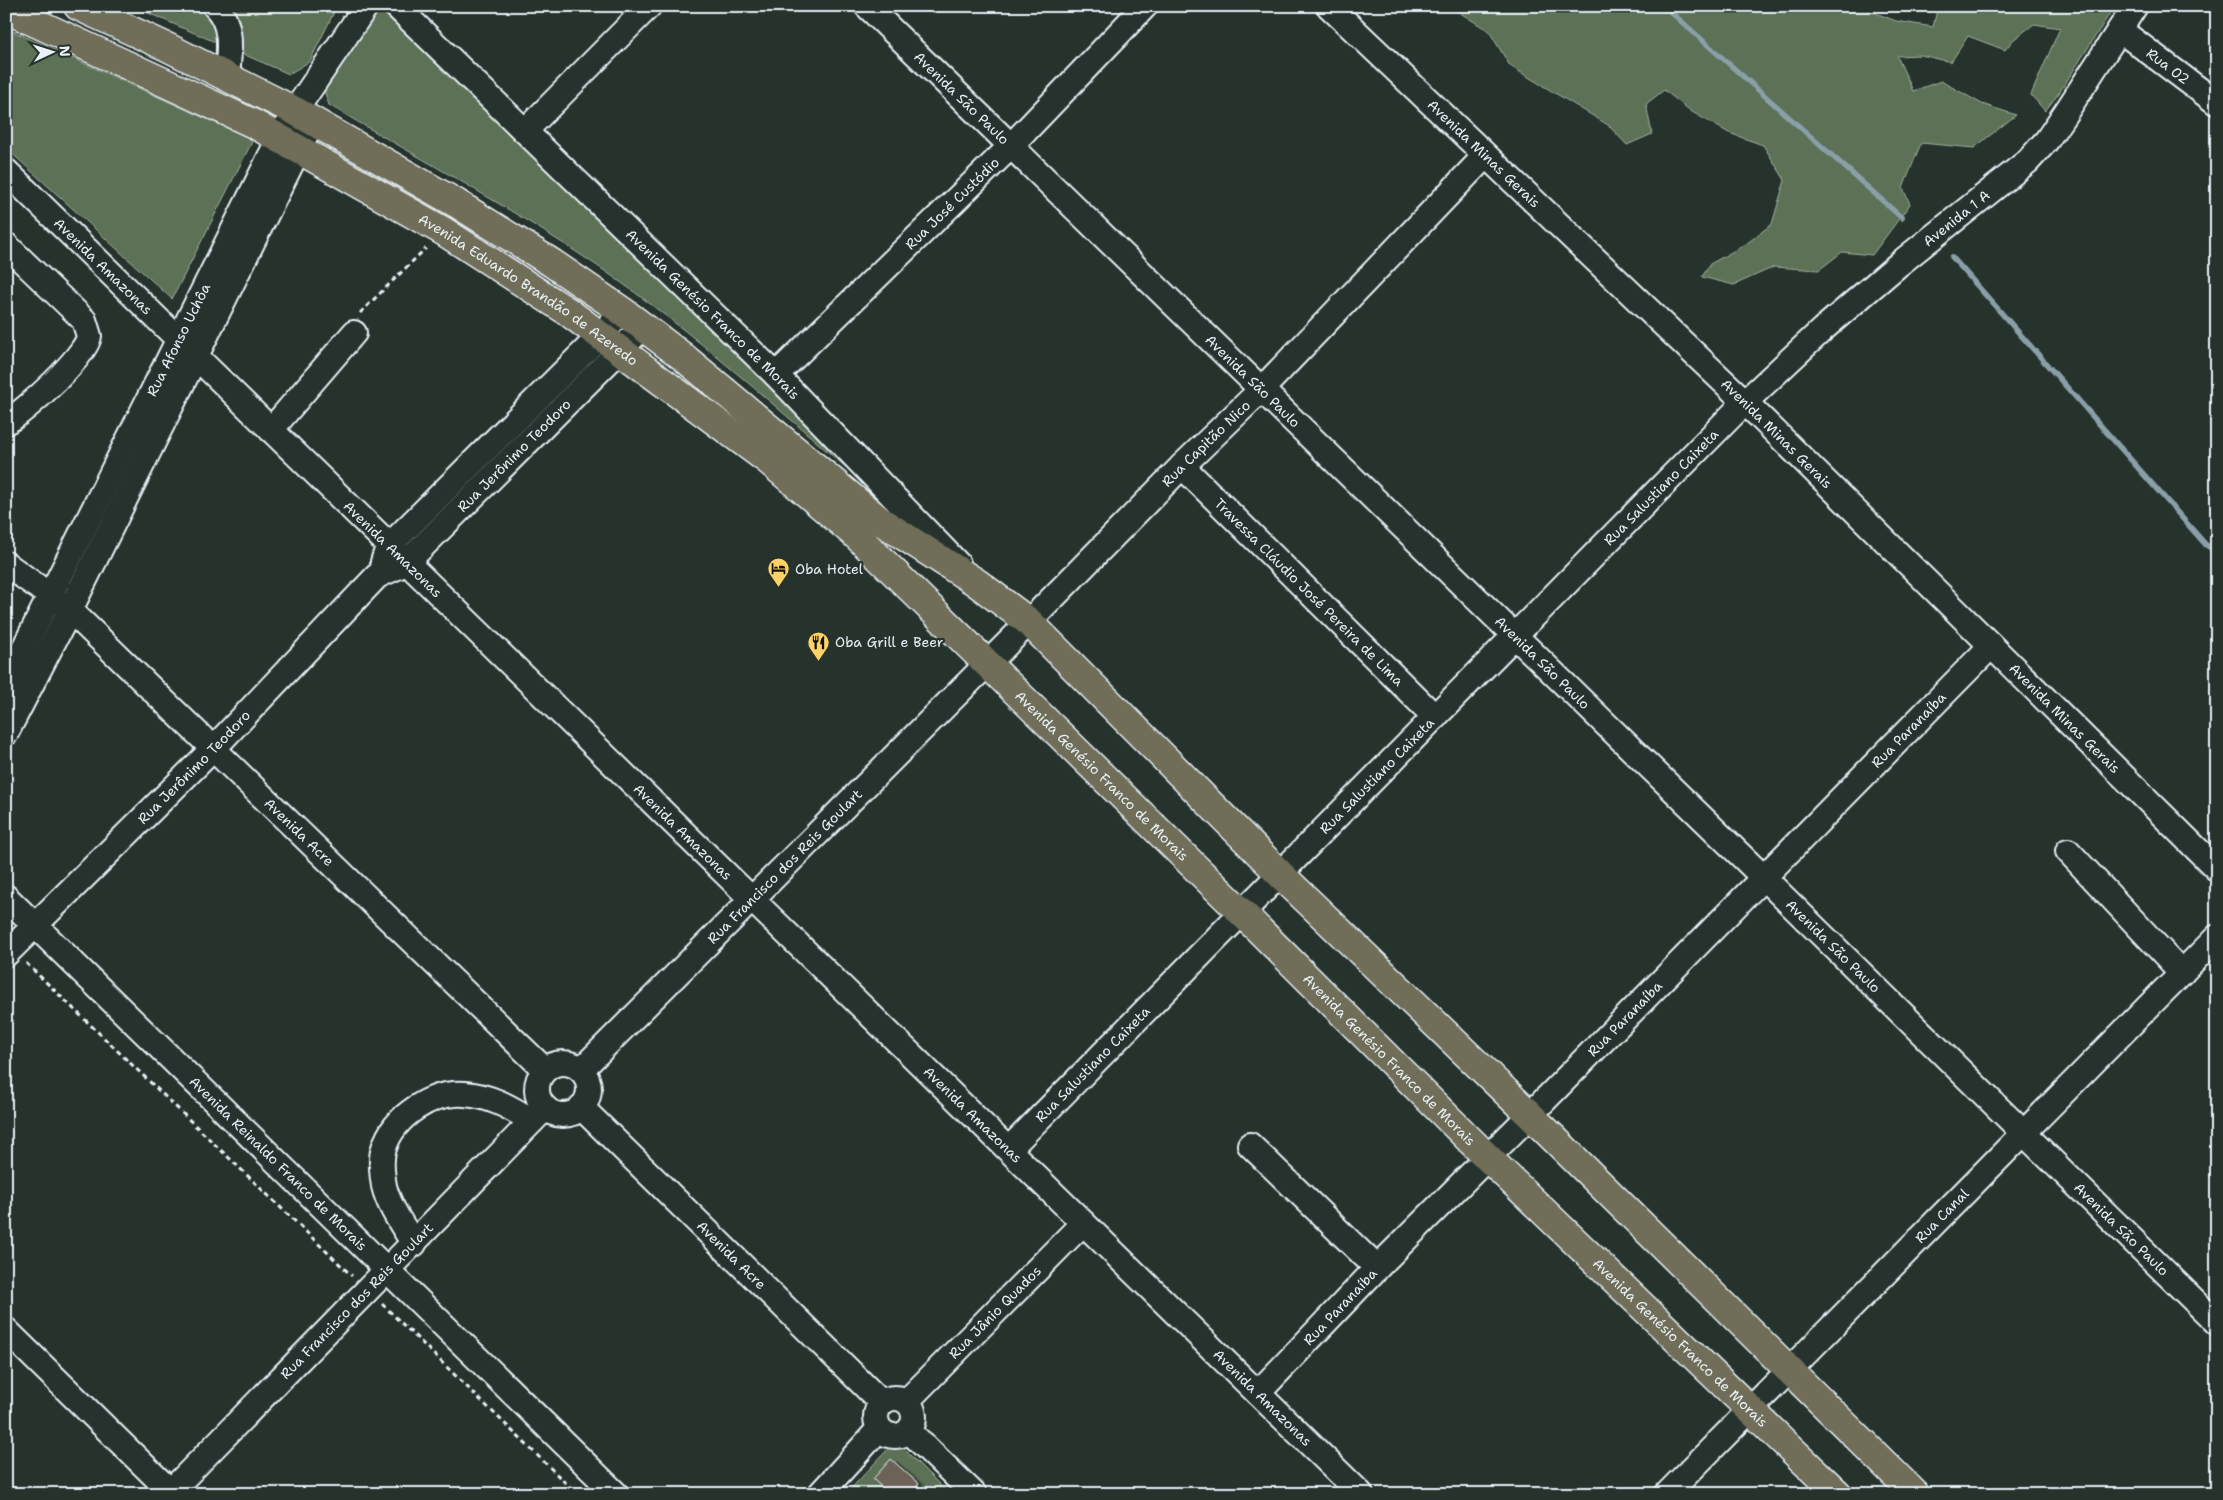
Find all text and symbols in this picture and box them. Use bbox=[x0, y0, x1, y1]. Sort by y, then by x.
north arrow bbox=[28, 28, 78, 78]
street label: Rua 02 bbox=[2143, 44, 2193, 88]
text: N bbox=[56, 45, 74, 57]
street label: Avenida São Paulo bbox=[910, 48, 1013, 148]
street label: Avenida Minas Gerais bbox=[1424, 96, 1544, 212]
street label: Rua José Custódio bbox=[901, 153, 1003, 253]
street label: Avenida 1 A bbox=[1919, 186, 1993, 250]
street label: Avenida Eduardo Brandão de Azeredo bbox=[415, 210, 642, 370]
street label: Avenida Amazonas bbox=[50, 214, 156, 318]
street label: Avenida Genésio Franco de Morais bbox=[622, 225, 804, 403]
street label: Rua Afonso Uchôa bbox=[143, 280, 214, 399]
street label: Avenida São Paulo bbox=[1201, 331, 1304, 431]
street label: Avenida Minas Gerais bbox=[1717, 375, 1836, 492]
street label: Rua Jerônimo Teodoro bbox=[453, 395, 575, 516]
street label: Rua Capitão Nico bbox=[1158, 396, 1254, 490]
street label: Rua Salustiano Caixeta bbox=[1600, 425, 1722, 549]
street label: Travessa Cláudio José Pereira de Lima bbox=[1211, 494, 1408, 690]
street label: Avenida Amazonas bbox=[340, 497, 446, 601]
hotel icon: Oba Hotel bbox=[767, 557, 791, 588]
place label: Oba Hotel bbox=[795, 560, 864, 578]
street label: Avenida São Paulo bbox=[1491, 612, 1594, 713]
restaurant icon: Oba Grill e Beer bbox=[807, 630, 831, 661]
place label: Oba Grill e Beer bbox=[835, 633, 944, 651]
street label: Avenida Minas Gerais bbox=[2005, 659, 2124, 777]
street label: Avenida Genésio Franco de Morais bbox=[1011, 687, 1193, 865]
street label: Rua Paranaíba bbox=[1867, 688, 1950, 772]
street label: Rua Jerônimo Teodoro bbox=[134, 706, 254, 828]
street label: Rua Salustiano Caixeta bbox=[1316, 714, 1438, 838]
street label: Avenida Amazonas bbox=[630, 780, 736, 884]
street label: Rua Francisco dos Reis Goulart bbox=[703, 785, 866, 948]
street label: Avenida Acre bbox=[261, 794, 338, 870]
street label: Avenida São Paulo bbox=[1782, 895, 1884, 997]
street label: Avenida Genésio Franco de Morais bbox=[1299, 970, 1479, 1149]
street label: Rua Paranaíba bbox=[1583, 977, 1666, 1060]
street label: Rua Salustiano Caixeta bbox=[1031, 1002, 1154, 1126]
street label: Avenida Amazonas bbox=[920, 1062, 1026, 1167]
street label: Avenida Reinaldo Franco de Morais bbox=[186, 1072, 371, 1255]
street label: Avenida São Paulo bbox=[2070, 1179, 2173, 1280]
street label: Rua Canal bbox=[1911, 1184, 1973, 1247]
street label: Avenida Acre bbox=[693, 1217, 770, 1293]
street label: Rua Francisco dos Reis Goulart bbox=[276, 1219, 437, 1383]
street label: Avenida Genésio Franco de Morais bbox=[1589, 1254, 1772, 1431]
street label: Rua Jânio Quados bbox=[945, 1262, 1045, 1363]
street label: Rua Paranaíba bbox=[1299, 1264, 1381, 1349]
street label: Avenida Amazonas bbox=[1209, 1345, 1316, 1450]

